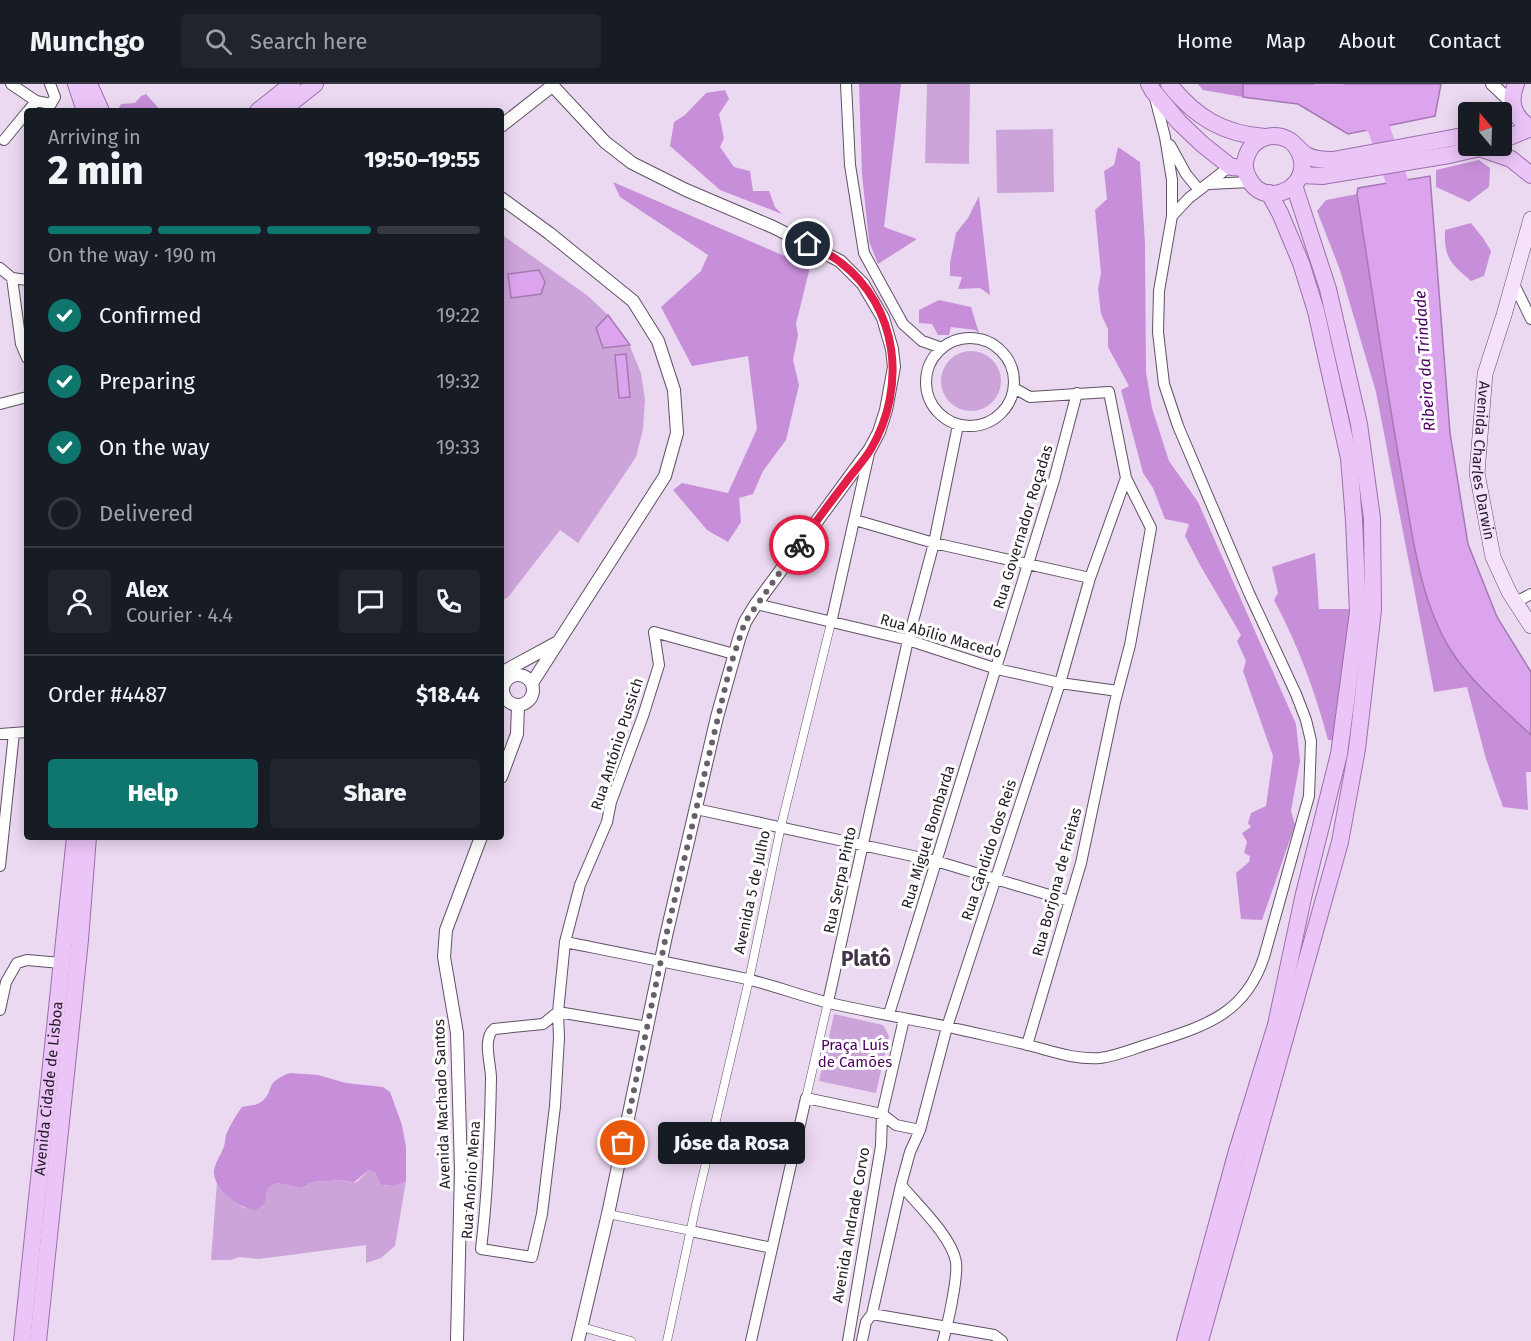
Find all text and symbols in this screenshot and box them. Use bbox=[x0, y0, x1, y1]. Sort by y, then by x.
search box bbox=[181, 14, 601, 68]
text: Munchgo bbox=[30, 25, 145, 58]
icon: search bbox=[202, 25, 235, 58]
text: Search here bbox=[250, 28, 367, 55]
text: Home bbox=[1177, 28, 1233, 54]
text: Map bbox=[1266, 28, 1306, 54]
text: About bbox=[1339, 28, 1396, 54]
text: Contact bbox=[1429, 28, 1501, 54]
north arrow bbox=[1458, 102, 1512, 156]
map controls bbox=[1458, 102, 1512, 156]
text: Arriving in bbox=[48, 125, 141, 149]
text: 19:50–19:55 bbox=[364, 146, 480, 173]
text: 2 min bbox=[48, 148, 144, 194]
pin bbox=[782, 218, 833, 269]
icon: home bbox=[791, 227, 824, 260]
text: On the way · 190 m bbox=[48, 243, 217, 267]
water label: Ribeira da Trindade bbox=[1410, 290, 1439, 432]
icon: check bbox=[48, 299, 81, 332]
text: Confirmed bbox=[99, 302, 202, 329]
text: 19:22 bbox=[436, 303, 480, 327]
icon: check bbox=[48, 365, 81, 398]
text: Preparing bbox=[99, 368, 195, 395]
text: 19:32 bbox=[436, 369, 480, 393]
street label: Avenida Charles Darwin bbox=[1468, 380, 1499, 542]
icon: check bbox=[48, 431, 81, 464]
text: On the way bbox=[99, 434, 210, 461]
text: 19:33 bbox=[436, 435, 480, 459]
street label: Rua Governador Roçadas bbox=[989, 443, 1057, 611]
text: Delivered bbox=[99, 500, 194, 527]
courier bbox=[769, 515, 829, 575]
icon: bike bbox=[783, 529, 816, 562]
button: person bbox=[48, 570, 111, 633]
button: chat bbox=[339, 570, 402, 633]
button: phone bbox=[417, 570, 480, 633]
text: Alex bbox=[126, 576, 169, 603]
text: Courier · 4.4 bbox=[126, 603, 233, 627]
street label: Rua Abílio Macedo bbox=[878, 610, 1004, 662]
street label: Rua António Pussich bbox=[587, 676, 647, 812]
text: Order #4487 bbox=[48, 681, 167, 708]
text: $18.44 bbox=[416, 681, 480, 708]
button: Help bbox=[48, 759, 258, 828]
button: Share bbox=[270, 759, 480, 828]
street label: Rua Miguel Bombarda bbox=[898, 763, 958, 911]
street label: Rua Cândido dos Reis bbox=[958, 777, 1020, 923]
street label: Rua Borjona de Freitas bbox=[1028, 806, 1086, 958]
street label: Rua Serpa Pinto bbox=[820, 825, 860, 935]
street label: Avenida 5 de Julho bbox=[730, 828, 774, 956]
district label: Platô bbox=[841, 946, 891, 972]
street label: Avenida Cidade de Lisboa bbox=[30, 1001, 67, 1176]
street label: Avenida Machado Santos bbox=[430, 1019, 454, 1189]
park label: Praça Luís de Camões bbox=[818, 1036, 892, 1071]
pin bbox=[597, 1117, 648, 1168]
street label: Rua Anónio Mena bbox=[458, 1120, 484, 1240]
callout: Jóse da Rosa bbox=[659, 1122, 806, 1164]
icon: bag bbox=[606, 1126, 639, 1159]
text: Jóse da Rosa bbox=[674, 1131, 789, 1155]
street label: Avenida Andrade Corvo bbox=[828, 1146, 874, 1304]

